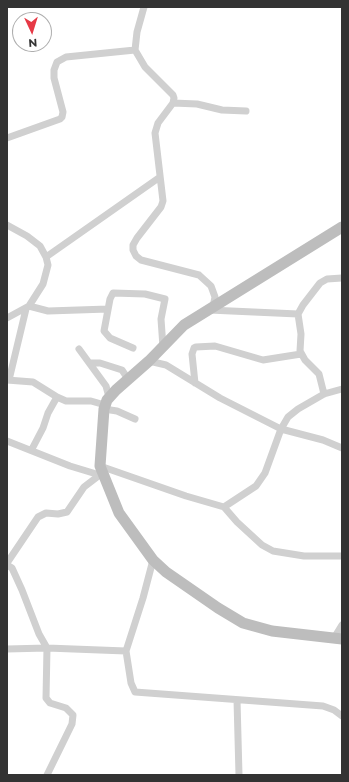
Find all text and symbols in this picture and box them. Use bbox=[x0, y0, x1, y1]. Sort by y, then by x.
north arrow bbox=[12, 12, 52, 52]
text: N bbox=[28, 36, 38, 50]

